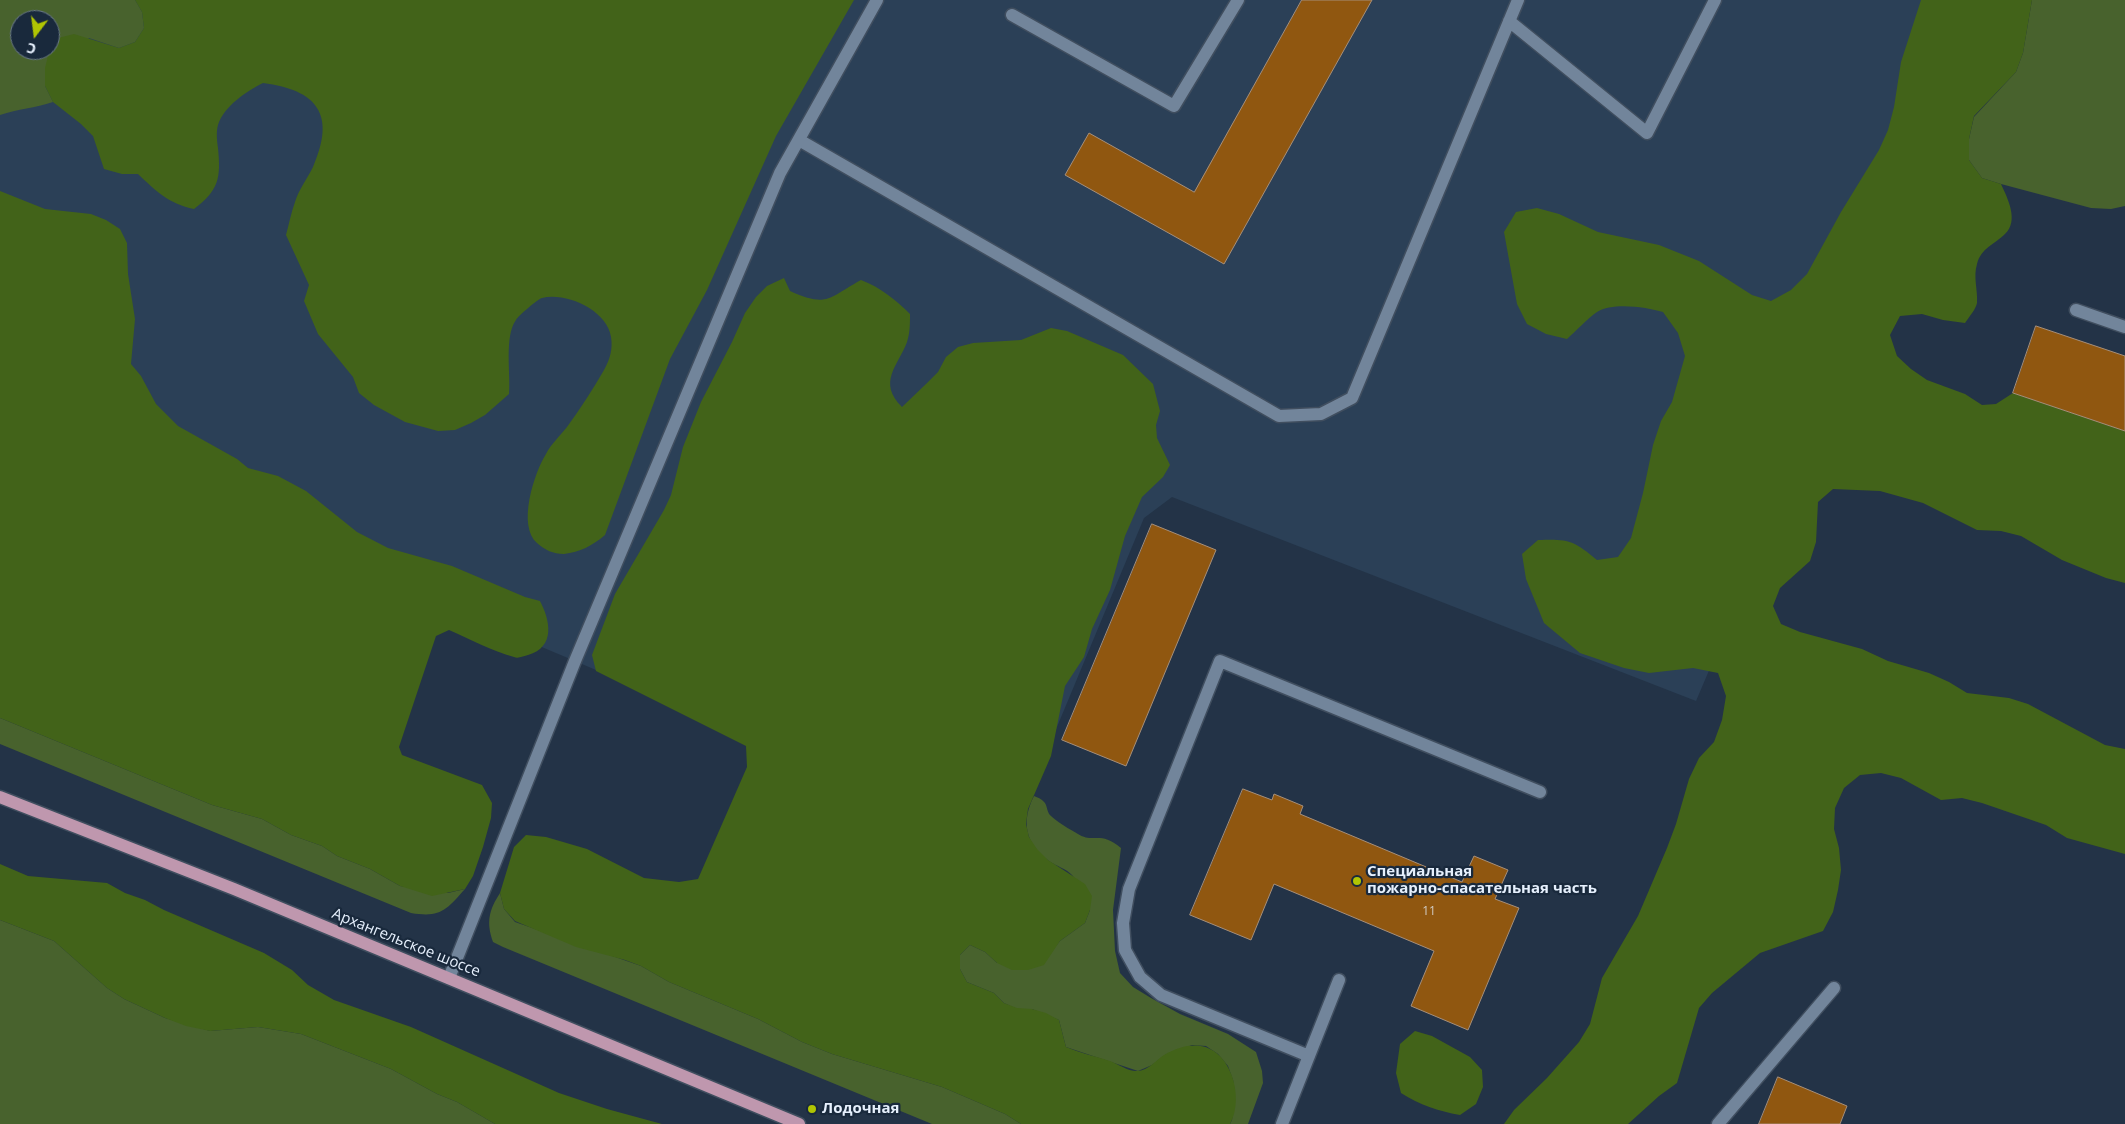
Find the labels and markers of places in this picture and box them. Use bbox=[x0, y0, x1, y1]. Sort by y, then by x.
place label: Специальная пожарно-спасательная часть bbox=[1367, 863, 1597, 898]
marker: Специальная пожарно-спасательная часть bbox=[1351, 875, 1363, 887]
place label: Лодочная bbox=[822, 1100, 899, 1118]
marker: Лодочная bbox=[806, 1103, 818, 1115]

